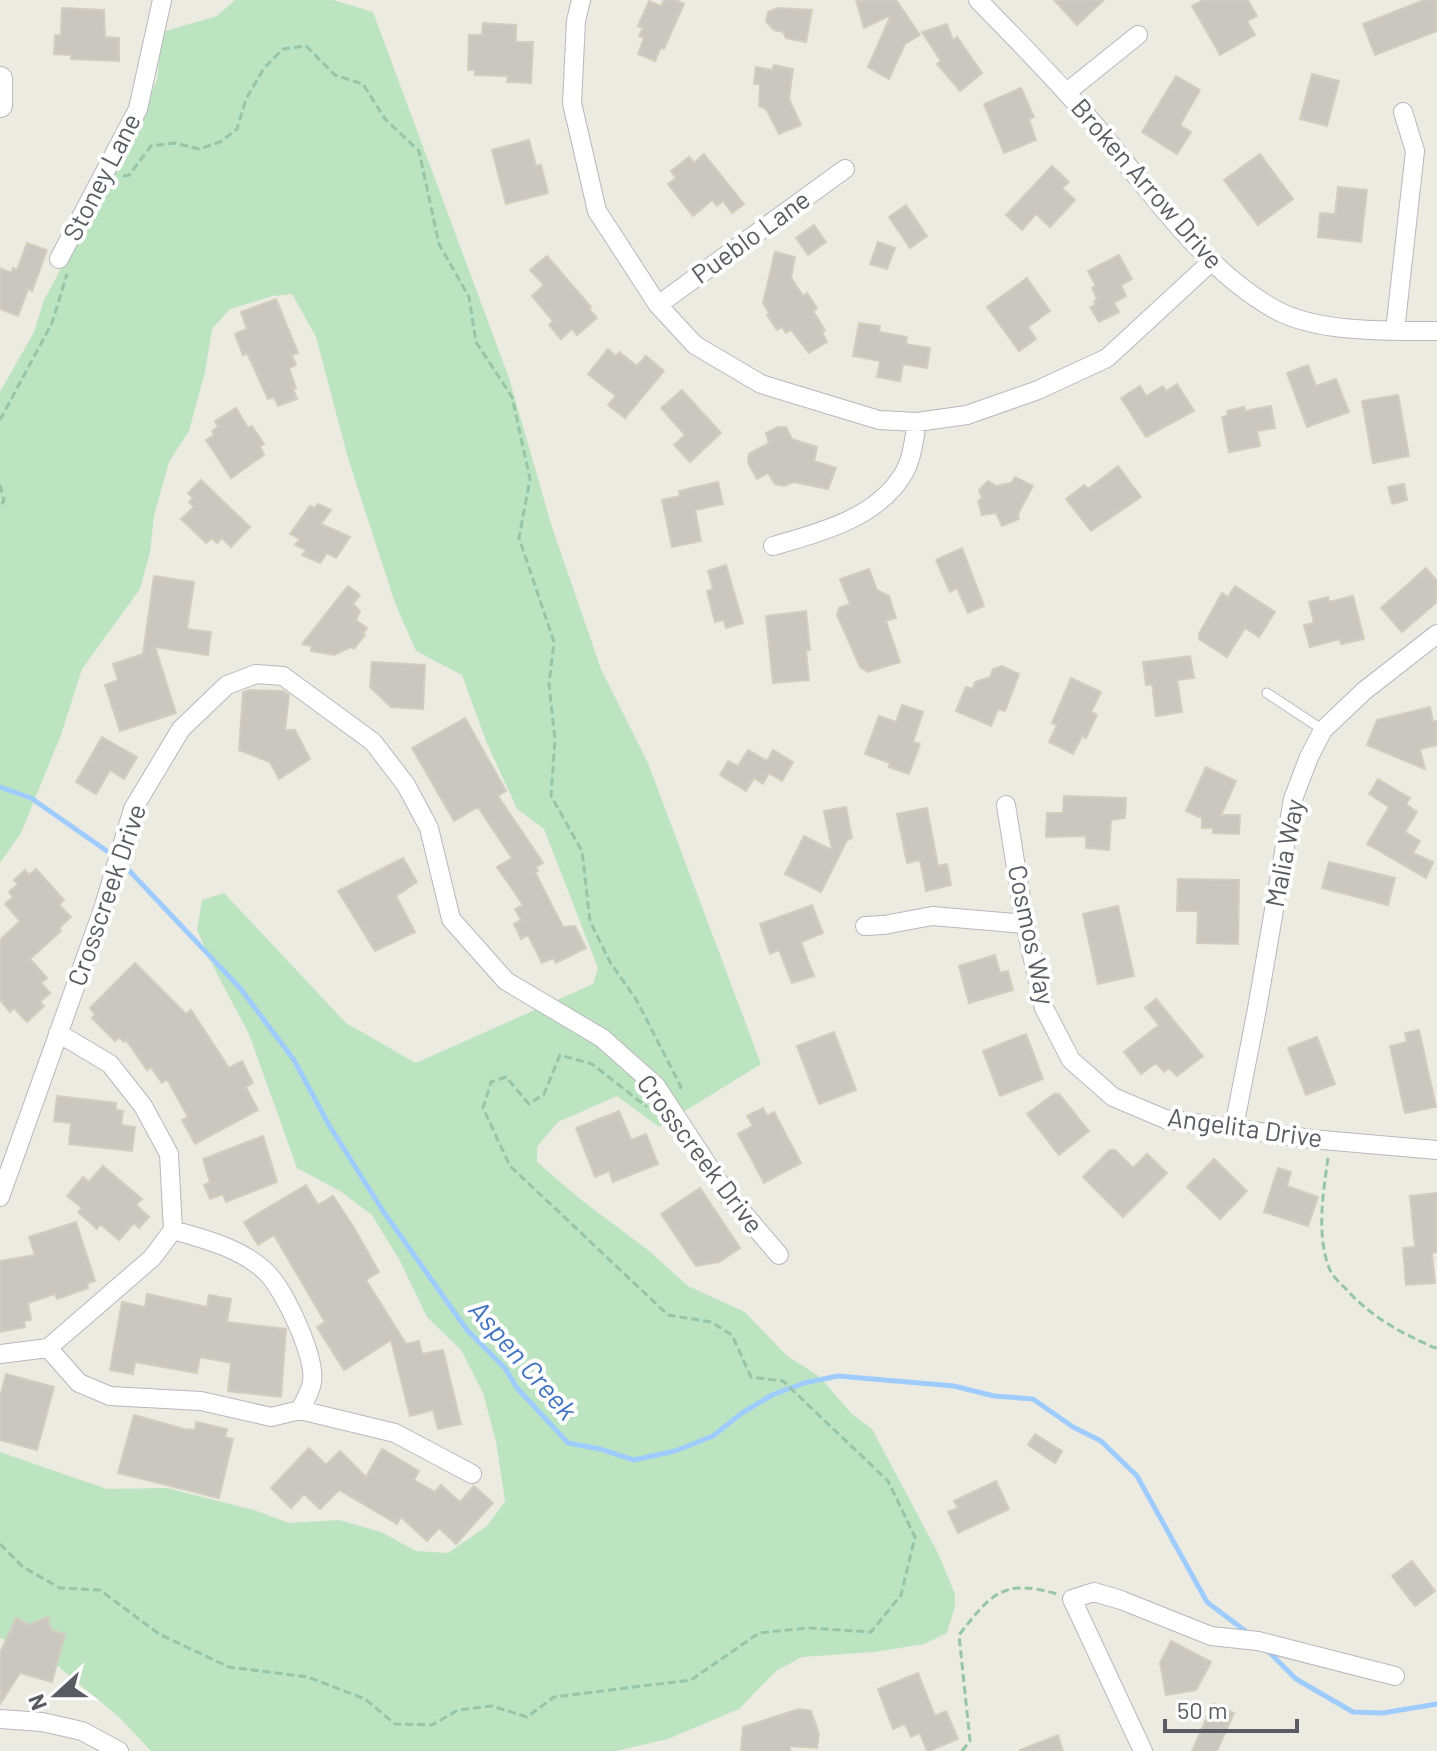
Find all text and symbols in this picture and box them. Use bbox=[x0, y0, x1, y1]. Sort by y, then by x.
street label: Broken Arrow Drive bbox=[1066, 92, 1231, 275]
street label: Stoney Lane bbox=[55, 107, 146, 245]
street label: Pueblo Lane bbox=[685, 183, 815, 289]
street label: Malia Way bbox=[1258, 796, 1309, 909]
street label: Crosscreek Drive bbox=[60, 799, 151, 990]
street label: Cosmos Way bbox=[1003, 862, 1062, 1008]
street label: Crosscreek Drive bbox=[631, 1068, 771, 1239]
street label: Angelita Drive bbox=[1166, 1100, 1325, 1153]
water label: Aspen Creek bbox=[462, 1292, 585, 1427]
north arrow bbox=[16, 1655, 96, 1735]
scale bar bbox=[1165, 1683, 1297, 1733]
text: N bbox=[22, 1691, 51, 1714]
text: 50 m bbox=[1177, 1695, 1228, 1724]

